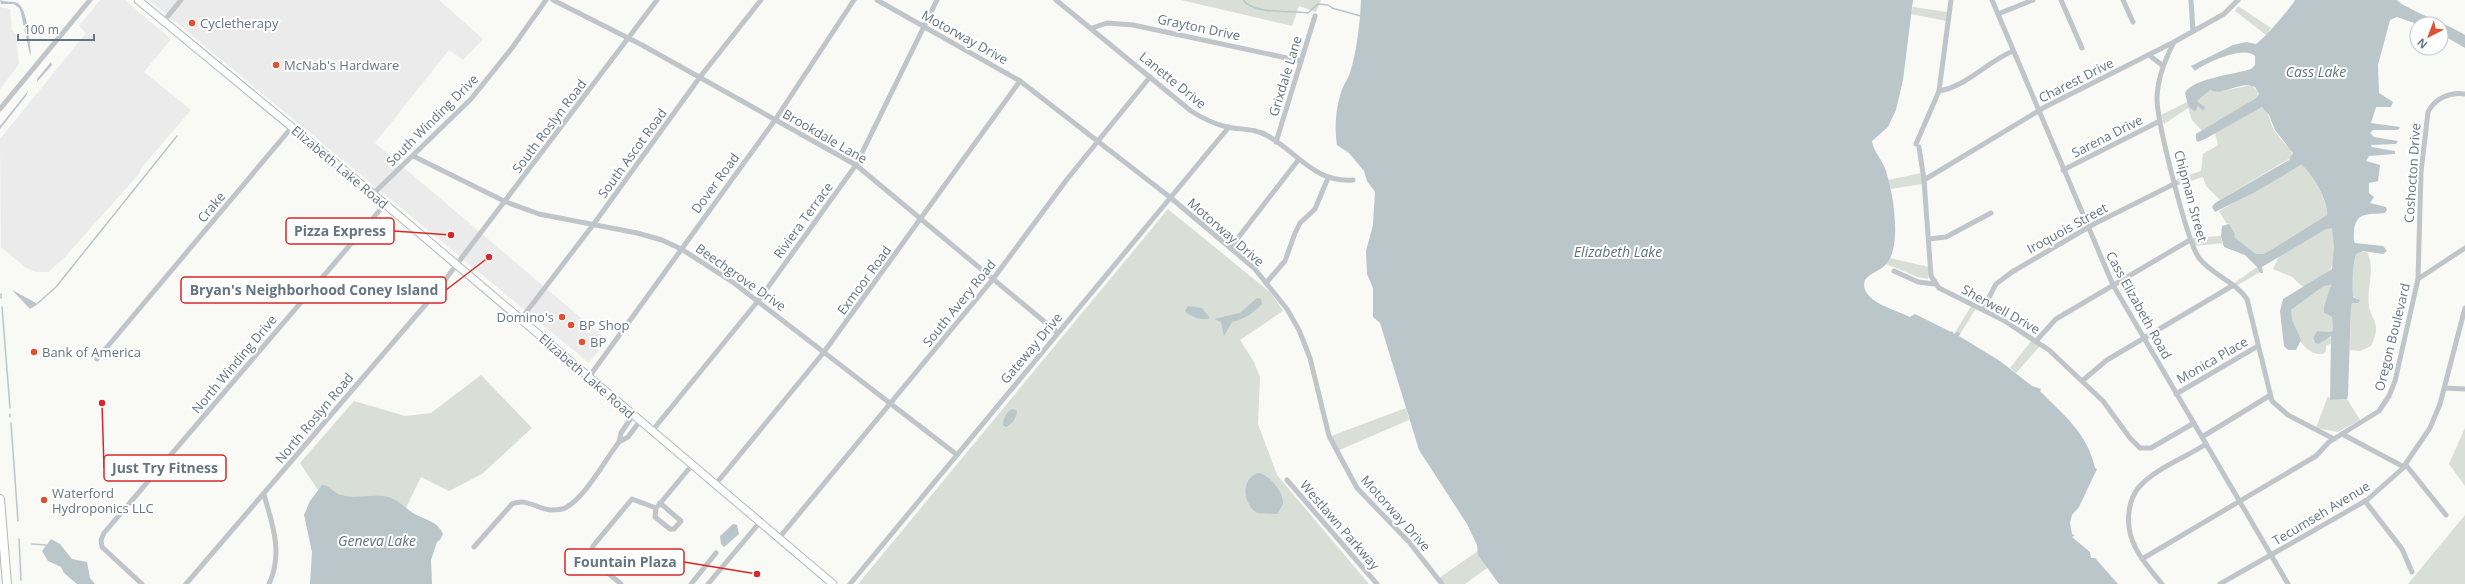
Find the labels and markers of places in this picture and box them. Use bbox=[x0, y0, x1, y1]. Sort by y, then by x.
place label: Cycletherapy bbox=[200, 14, 279, 32]
marker: Cycletherapy bbox=[187, 18, 197, 28]
place label: McNab's Hardware bbox=[284, 56, 399, 74]
marker: McNab's Hardware bbox=[271, 60, 281, 70]
callout: Pizza Express bbox=[286, 218, 394, 244]
callout: Bryan's Neighborhood Coney Island bbox=[181, 277, 446, 303]
place label: Domino's bbox=[497, 308, 554, 326]
marker: Domino's bbox=[557, 312, 567, 322]
place label: BP Shop bbox=[579, 316, 630, 334]
marker: BP Shop bbox=[566, 320, 576, 330]
place label: BP bbox=[590, 333, 606, 351]
marker: BP bbox=[577, 337, 587, 347]
place label: Bank of America bbox=[42, 343, 141, 361]
marker: Bank of America bbox=[29, 347, 39, 357]
callout: Just Try Fitness bbox=[104, 455, 226, 481]
place label: Waterford Hydroponics LLC bbox=[52, 484, 154, 517]
marker: Waterford Hydroponics LLC bbox=[39, 495, 49, 505]
callout: Fountain Plaza bbox=[565, 549, 684, 575]

